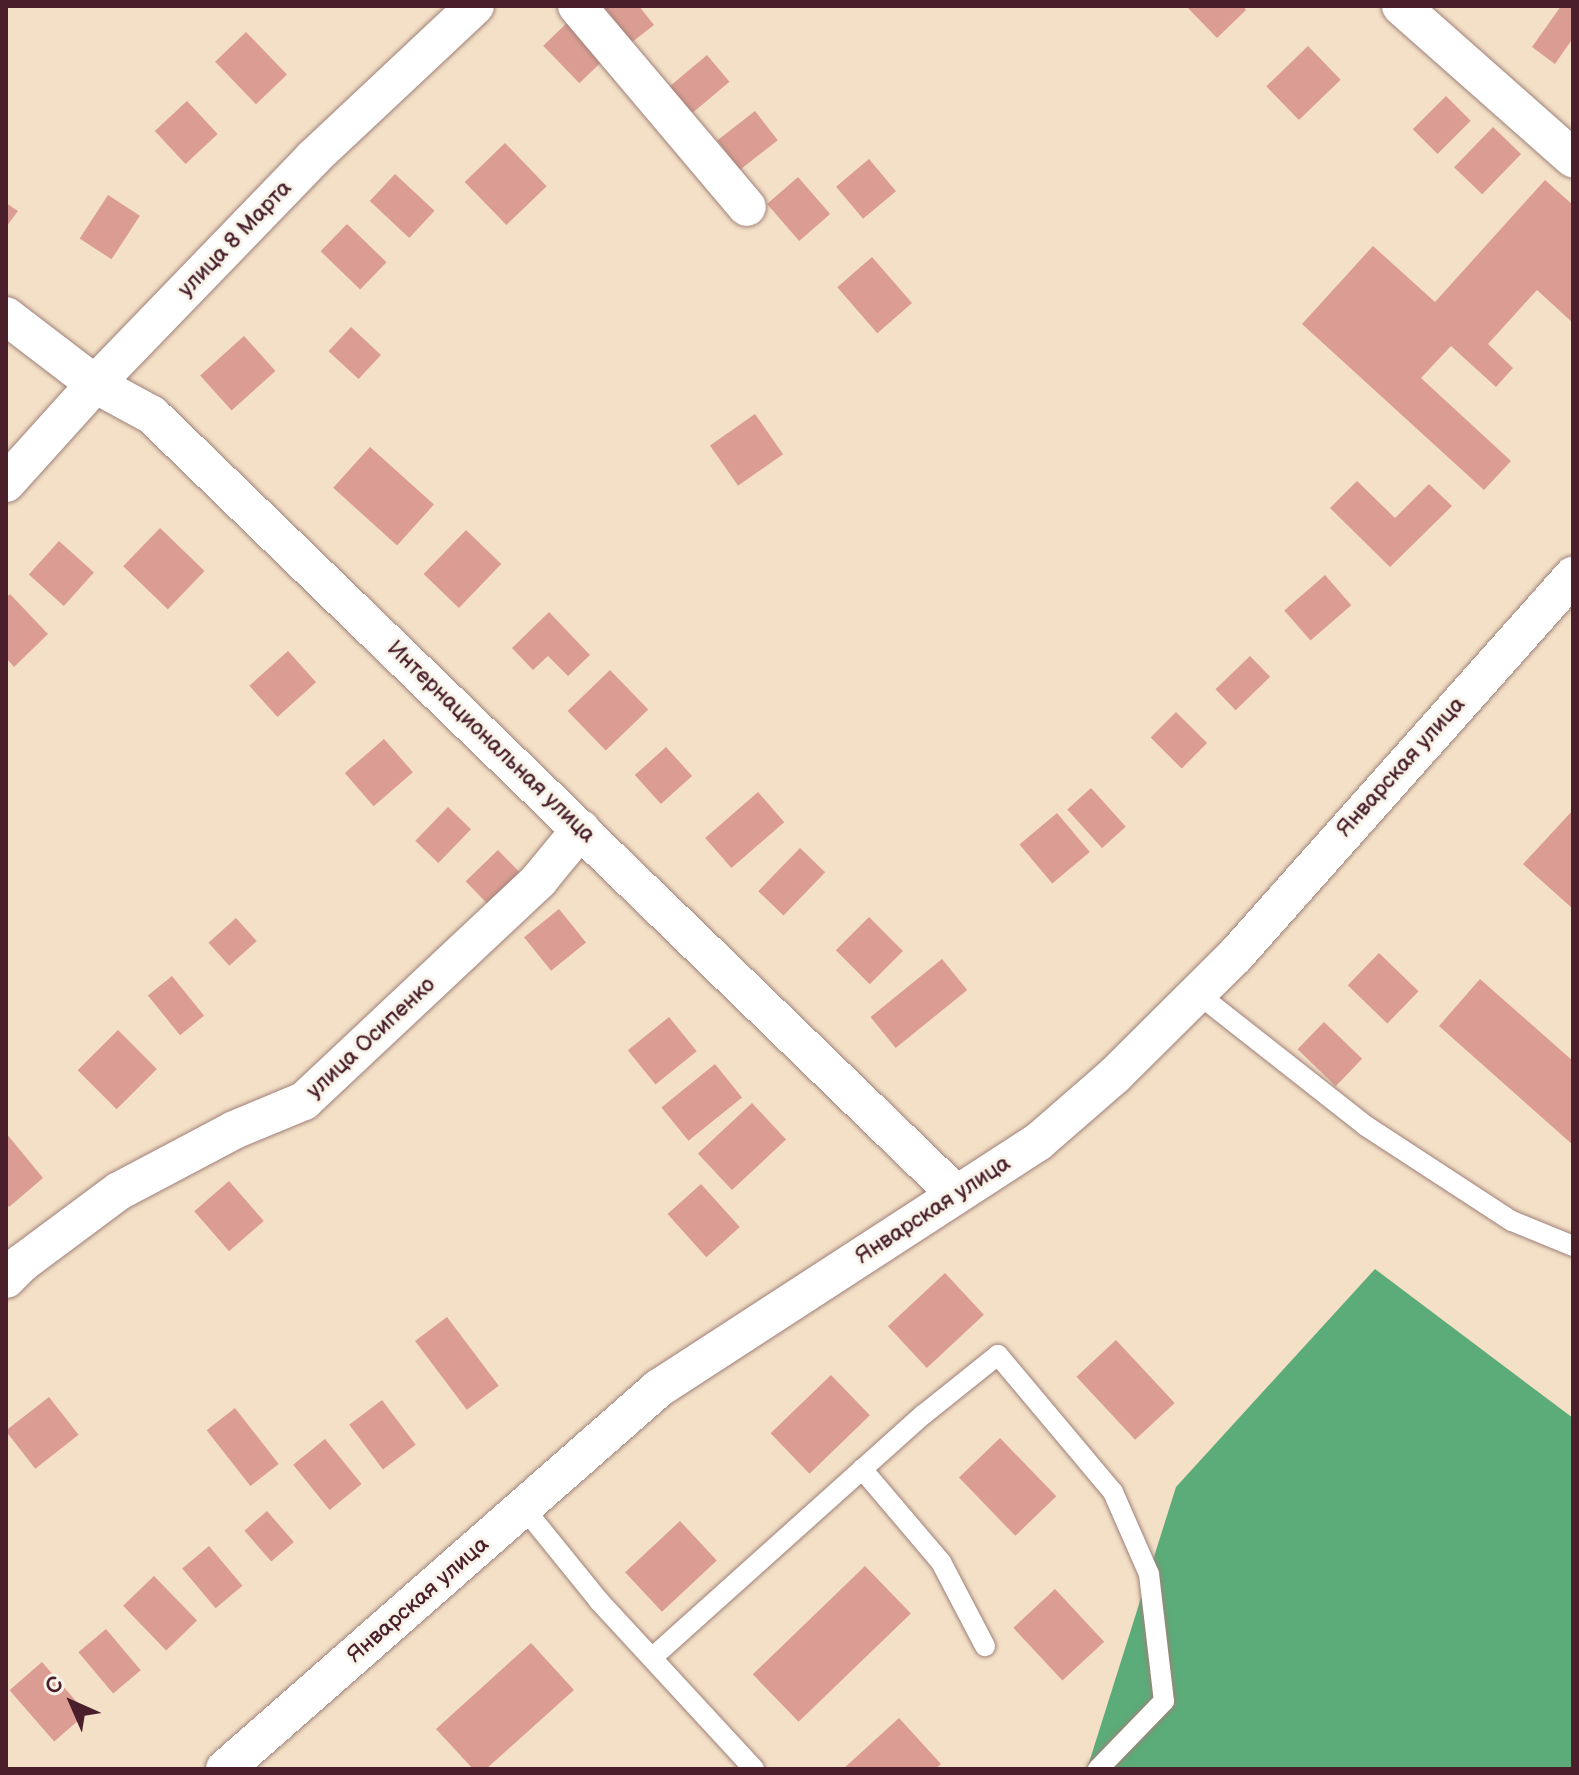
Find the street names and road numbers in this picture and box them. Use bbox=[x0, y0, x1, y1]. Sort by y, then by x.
street label: улица 8 Марта bbox=[173, 175, 297, 303]
street label: Интернациональная улица bbox=[381, 636, 601, 848]
street label: Январская улица bbox=[1331, 692, 1471, 842]
street label: улица Осипенко bbox=[301, 972, 441, 1104]
street label: Январская улица bbox=[851, 1150, 1015, 1270]
street label: Январская улица bbox=[342, 1531, 494, 1669]

